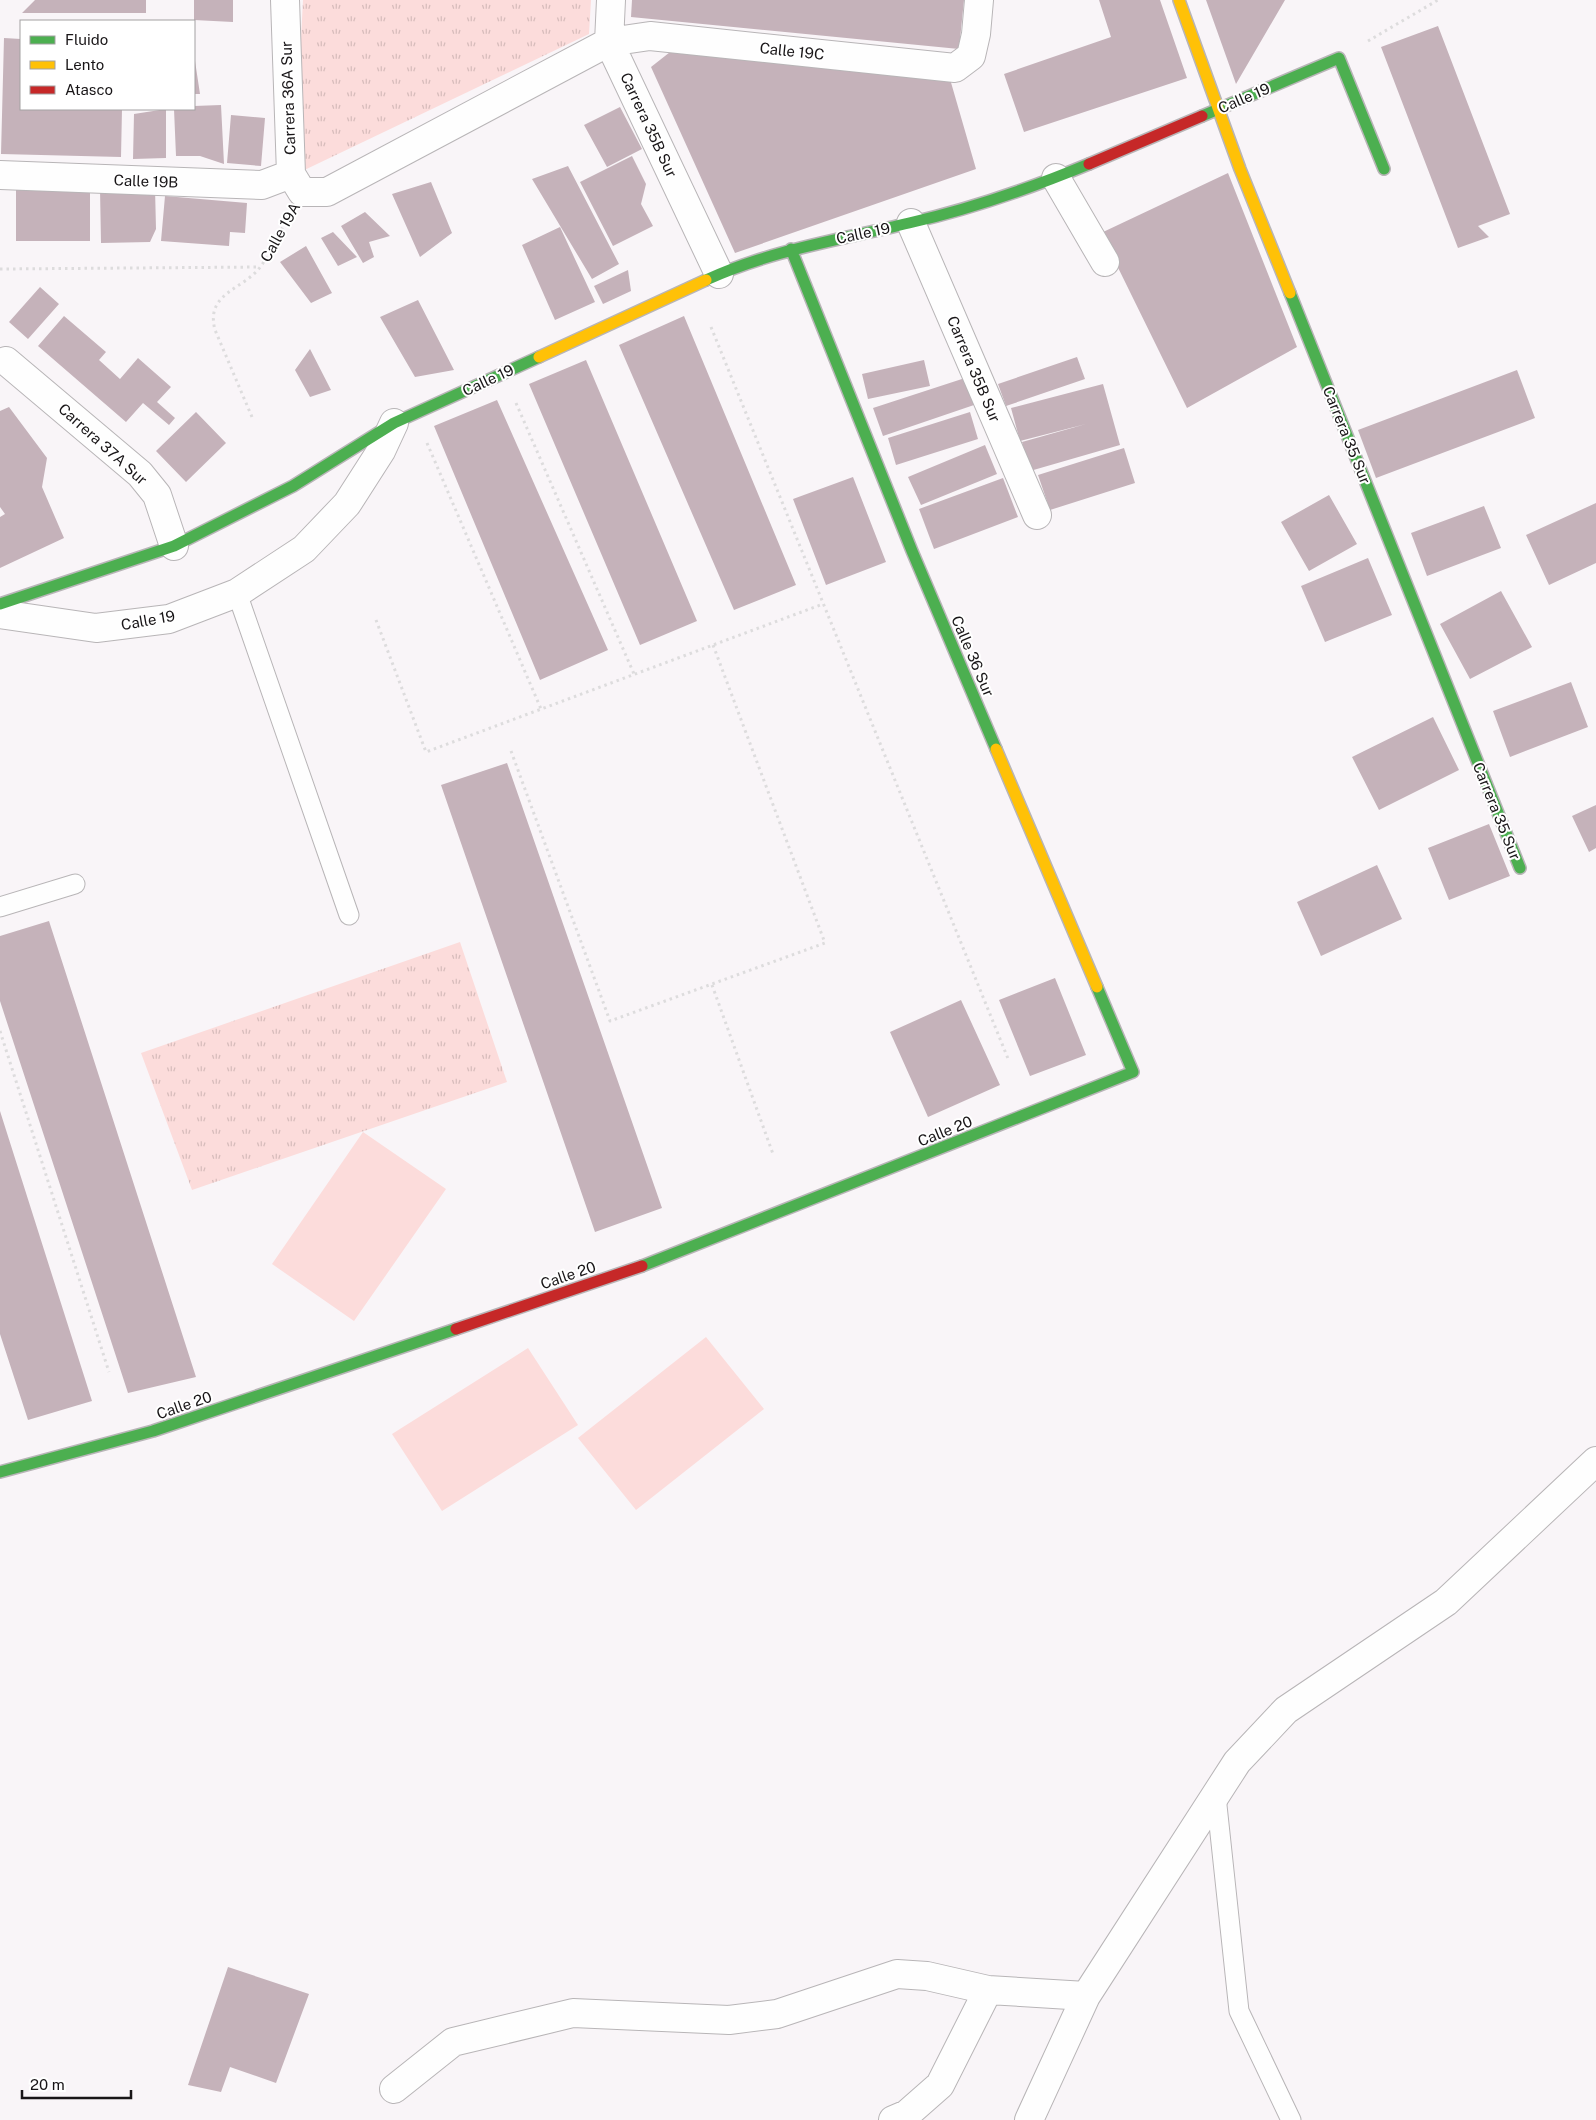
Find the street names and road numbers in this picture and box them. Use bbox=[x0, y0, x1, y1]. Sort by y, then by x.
street label: Calle 19C bbox=[759, 39, 825, 63]
street label: Carrera 36A Sur bbox=[278, 41, 298, 155]
street label: Carrera 35B Sur bbox=[617, 70, 681, 180]
street label: Calle 19 bbox=[1216, 80, 1272, 116]
street label: Calle 19B bbox=[113, 171, 179, 191]
street label: Calle 19A bbox=[257, 199, 303, 265]
street label: Calle 19 bbox=[835, 219, 891, 247]
street label: Carrera 35B Sur bbox=[944, 313, 1004, 425]
street label: Calle 19 bbox=[460, 361, 516, 399]
street label: Carrera 35 Sur bbox=[1320, 384, 1374, 486]
street label: Carrera 37A Sur bbox=[55, 400, 151, 488]
street label: Calle 19 bbox=[120, 607, 176, 633]
street label: Calle 36 Sur bbox=[948, 613, 998, 699]
street label: Carrera 35 Sur bbox=[1470, 760, 1524, 862]
street label: Calle 20 bbox=[915, 1112, 975, 1150]
street label: Calle 20 bbox=[538, 1258, 598, 1292]
street label: Calle 20 bbox=[154, 1388, 214, 1422]

